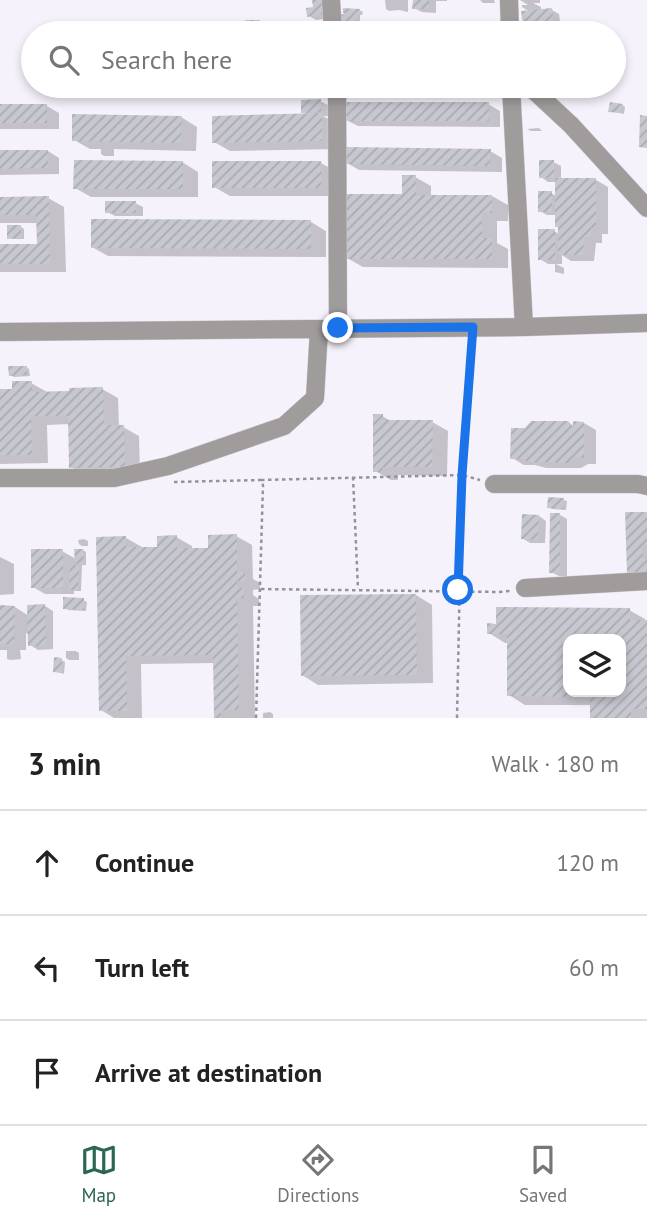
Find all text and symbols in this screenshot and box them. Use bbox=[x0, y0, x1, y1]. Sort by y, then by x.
search box bbox=[21, 21, 626, 98]
icon: search bbox=[45, 41, 83, 79]
text: Search here bbox=[101, 43, 232, 76]
route end bbox=[322, 312, 353, 343]
route start bbox=[442, 574, 473, 605]
map controls bbox=[563, 634, 626, 697]
button: layers bbox=[563, 634, 626, 697]
text: 3 min bbox=[28, 744, 101, 783]
text: Walk · 180 m bbox=[492, 749, 619, 778]
icon: ahead bbox=[28, 844, 66, 882]
text: Continue bbox=[95, 846, 194, 879]
text: 120 m bbox=[557, 848, 619, 877]
icon: left bbox=[28, 949, 66, 987]
text: Turn left bbox=[95, 951, 189, 984]
text: 60 m bbox=[569, 953, 619, 982]
icon: arrive bbox=[28, 1054, 66, 1092]
text: Arrive at destination bbox=[95, 1056, 322, 1089]
tab: Map bbox=[80, 1141, 118, 1207]
tab: Directions bbox=[277, 1141, 359, 1207]
tab: Saved bbox=[519, 1141, 567, 1207]

